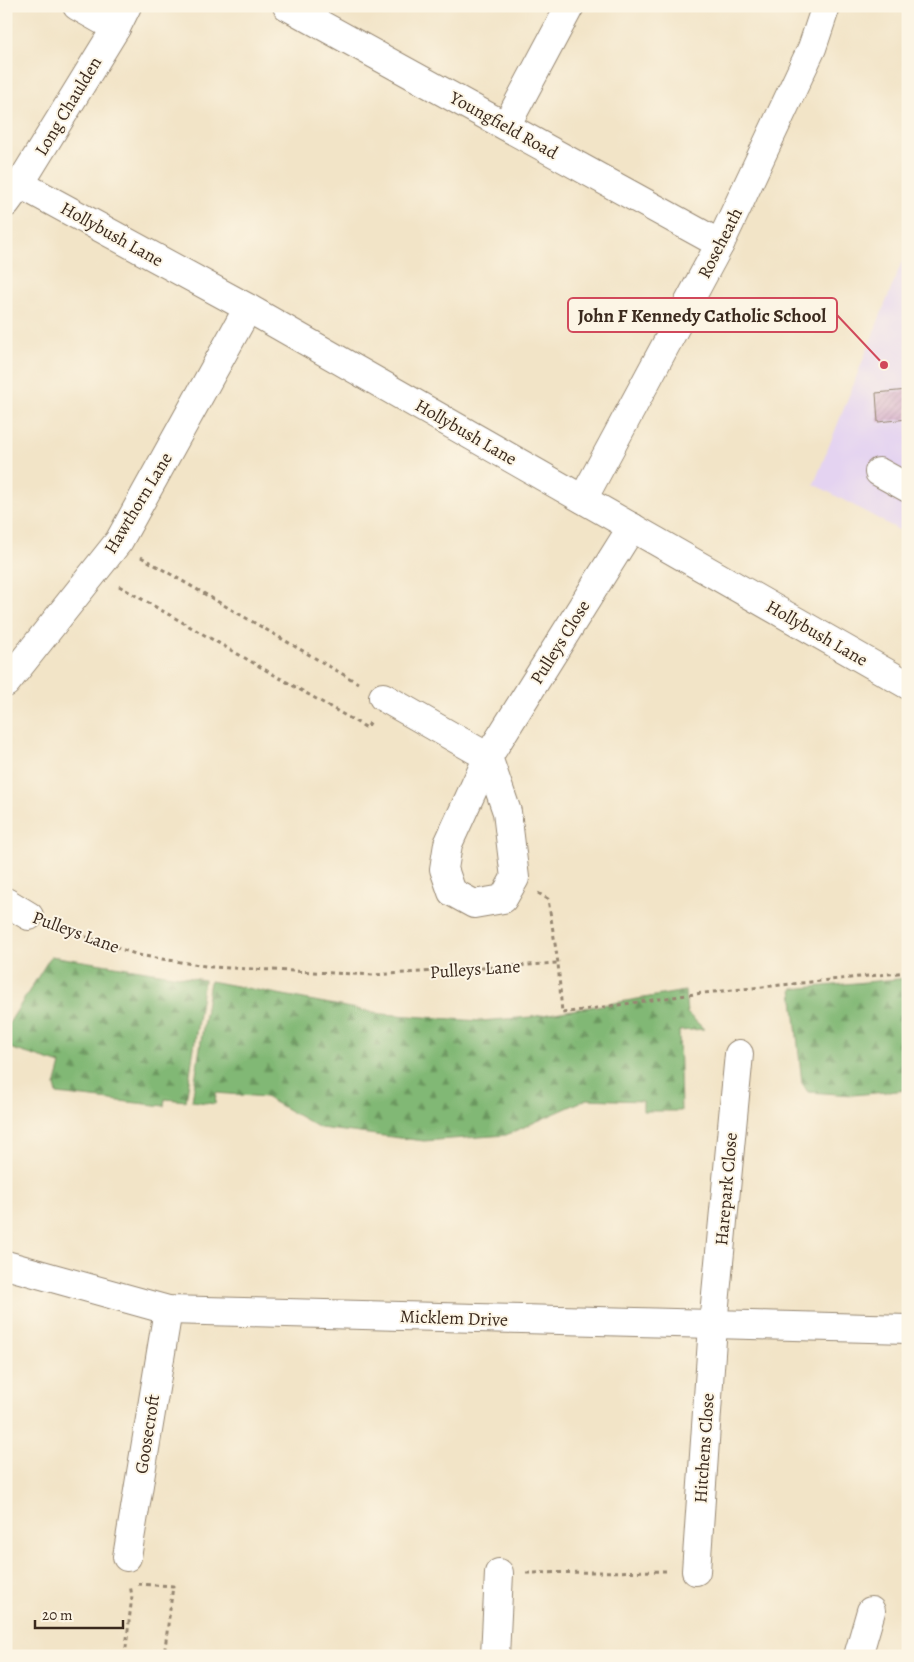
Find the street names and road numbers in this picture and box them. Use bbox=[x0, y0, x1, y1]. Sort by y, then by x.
street label: Long Chaulden bbox=[29, 52, 107, 160]
street label: Youngfield Road bbox=[445, 85, 563, 165]
street label: Hollybush Lane bbox=[56, 196, 168, 272]
street label: Roseheath bbox=[692, 203, 748, 282]
street label: Hollybush Lane bbox=[411, 393, 521, 471]
street label: Hawthorn Lane bbox=[98, 448, 178, 558]
street label: Hollybush Lane bbox=[762, 594, 872, 672]
street label: Pulleys Close bbox=[525, 595, 595, 689]
street label: Pulleys Lane bbox=[29, 905, 123, 959]
street label: Pulleys Lane bbox=[429, 954, 521, 984]
street label: Harepark Close bbox=[709, 1131, 743, 1247]
street label: Micklem Drive bbox=[400, 1304, 508, 1332]
street label: Hitchens Close bbox=[688, 1392, 720, 1504]
street label: Goosecroft bbox=[129, 1393, 165, 1475]

